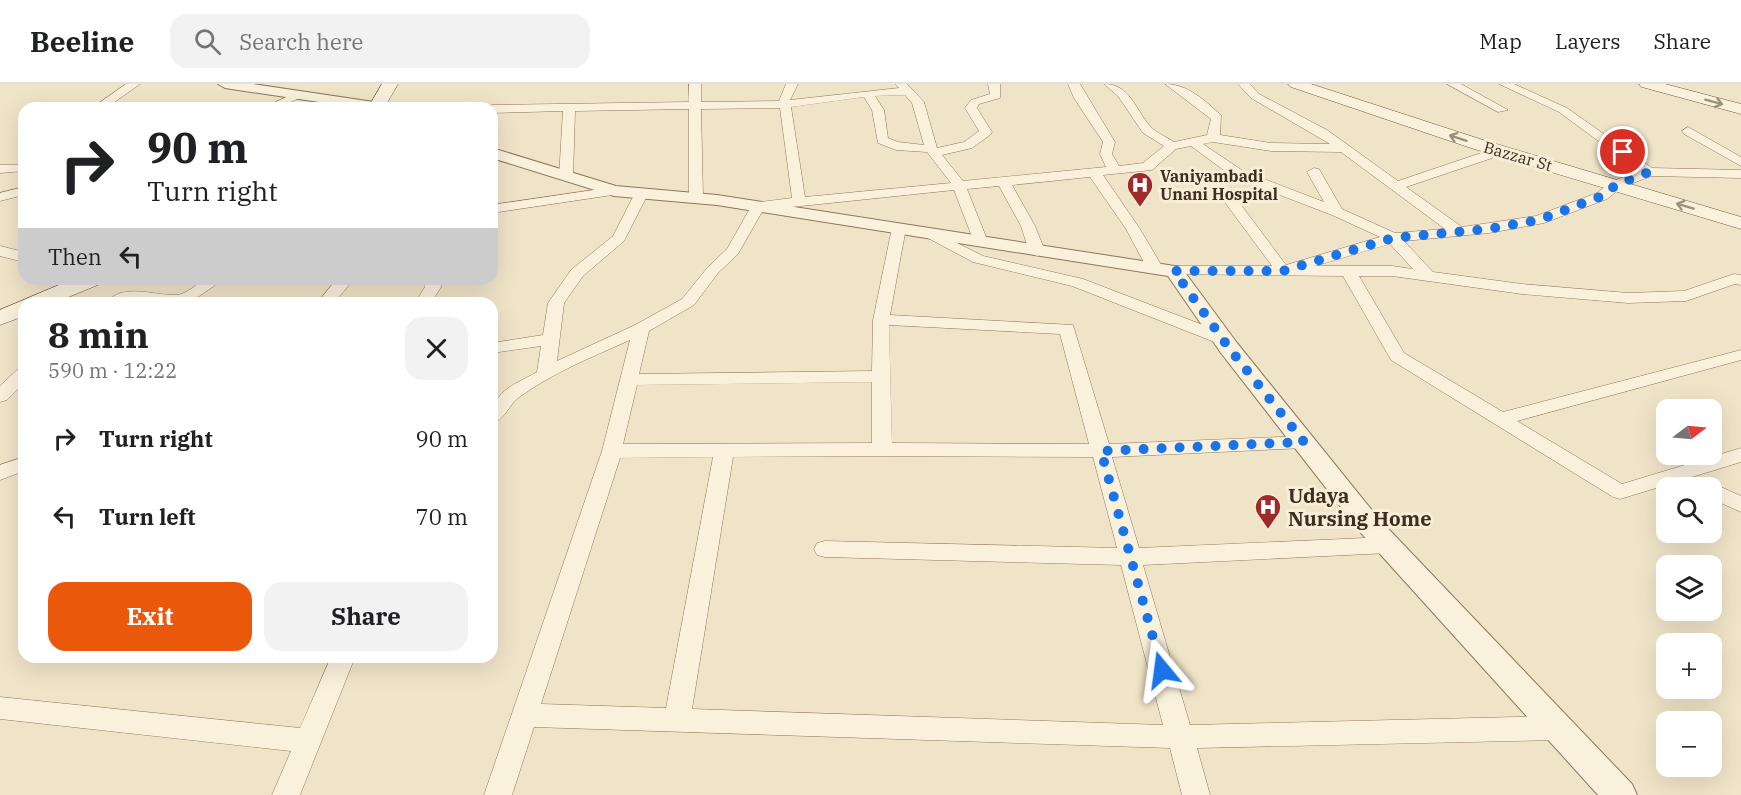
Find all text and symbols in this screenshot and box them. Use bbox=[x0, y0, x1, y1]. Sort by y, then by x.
search box bbox=[170, 14, 590, 68]
text: Beeline bbox=[30, 23, 134, 60]
icon: search bbox=[191, 25, 224, 58]
text: Search here bbox=[239, 27, 363, 56]
text: Map bbox=[1479, 27, 1522, 55]
text: Layers bbox=[1555, 27, 1621, 55]
text: Share bbox=[1654, 27, 1711, 55]
one-way arrow bbox=[1704, 97, 1723, 108]
text: 90 m bbox=[147, 120, 248, 175]
icon: right bbox=[48, 126, 126, 204]
pin bbox=[1597, 126, 1648, 177]
one-way arrow bbox=[1449, 131, 1468, 142]
icon: arrive bbox=[1606, 135, 1639, 168]
street label: Bazzar St bbox=[1481, 137, 1555, 175]
place label: Vaniyambadi Unani Hospital bbox=[1160, 166, 1278, 204]
hospital icon: Vaniyambadi Unani Hospital bbox=[1125, 170, 1155, 208]
text: Turn right bbox=[147, 173, 278, 208]
one-way arrow bbox=[1676, 200, 1695, 211]
icon: left bbox=[114, 240, 147, 273]
text: Then bbox=[48, 242, 102, 271]
text: 8 min bbox=[48, 311, 149, 358]
button: close bbox=[405, 317, 468, 380]
text: 590 m · 12:22 bbox=[48, 357, 177, 384]
north arrow bbox=[1656, 399, 1722, 465]
map controls bbox=[1656, 399, 1722, 777]
icon: right bbox=[48, 422, 81, 455]
text: Turn right bbox=[99, 424, 213, 453]
text: 90 m bbox=[416, 424, 468, 453]
button: search bbox=[1656, 477, 1722, 543]
place label: Udaya Nursing Home bbox=[1288, 482, 1431, 532]
hospital icon: Udaya Nursing Home bbox=[1253, 492, 1283, 530]
icon: left bbox=[48, 500, 81, 533]
text: Turn left bbox=[99, 502, 195, 531]
text: 70 m bbox=[416, 502, 468, 531]
button: layers bbox=[1656, 555, 1722, 621]
button: Exit bbox=[48, 582, 252, 651]
button: Share bbox=[264, 582, 468, 651]
button: + bbox=[1656, 633, 1722, 699]
position arrow bbox=[1130, 638, 1194, 702]
button: − bbox=[1656, 711, 1722, 777]

